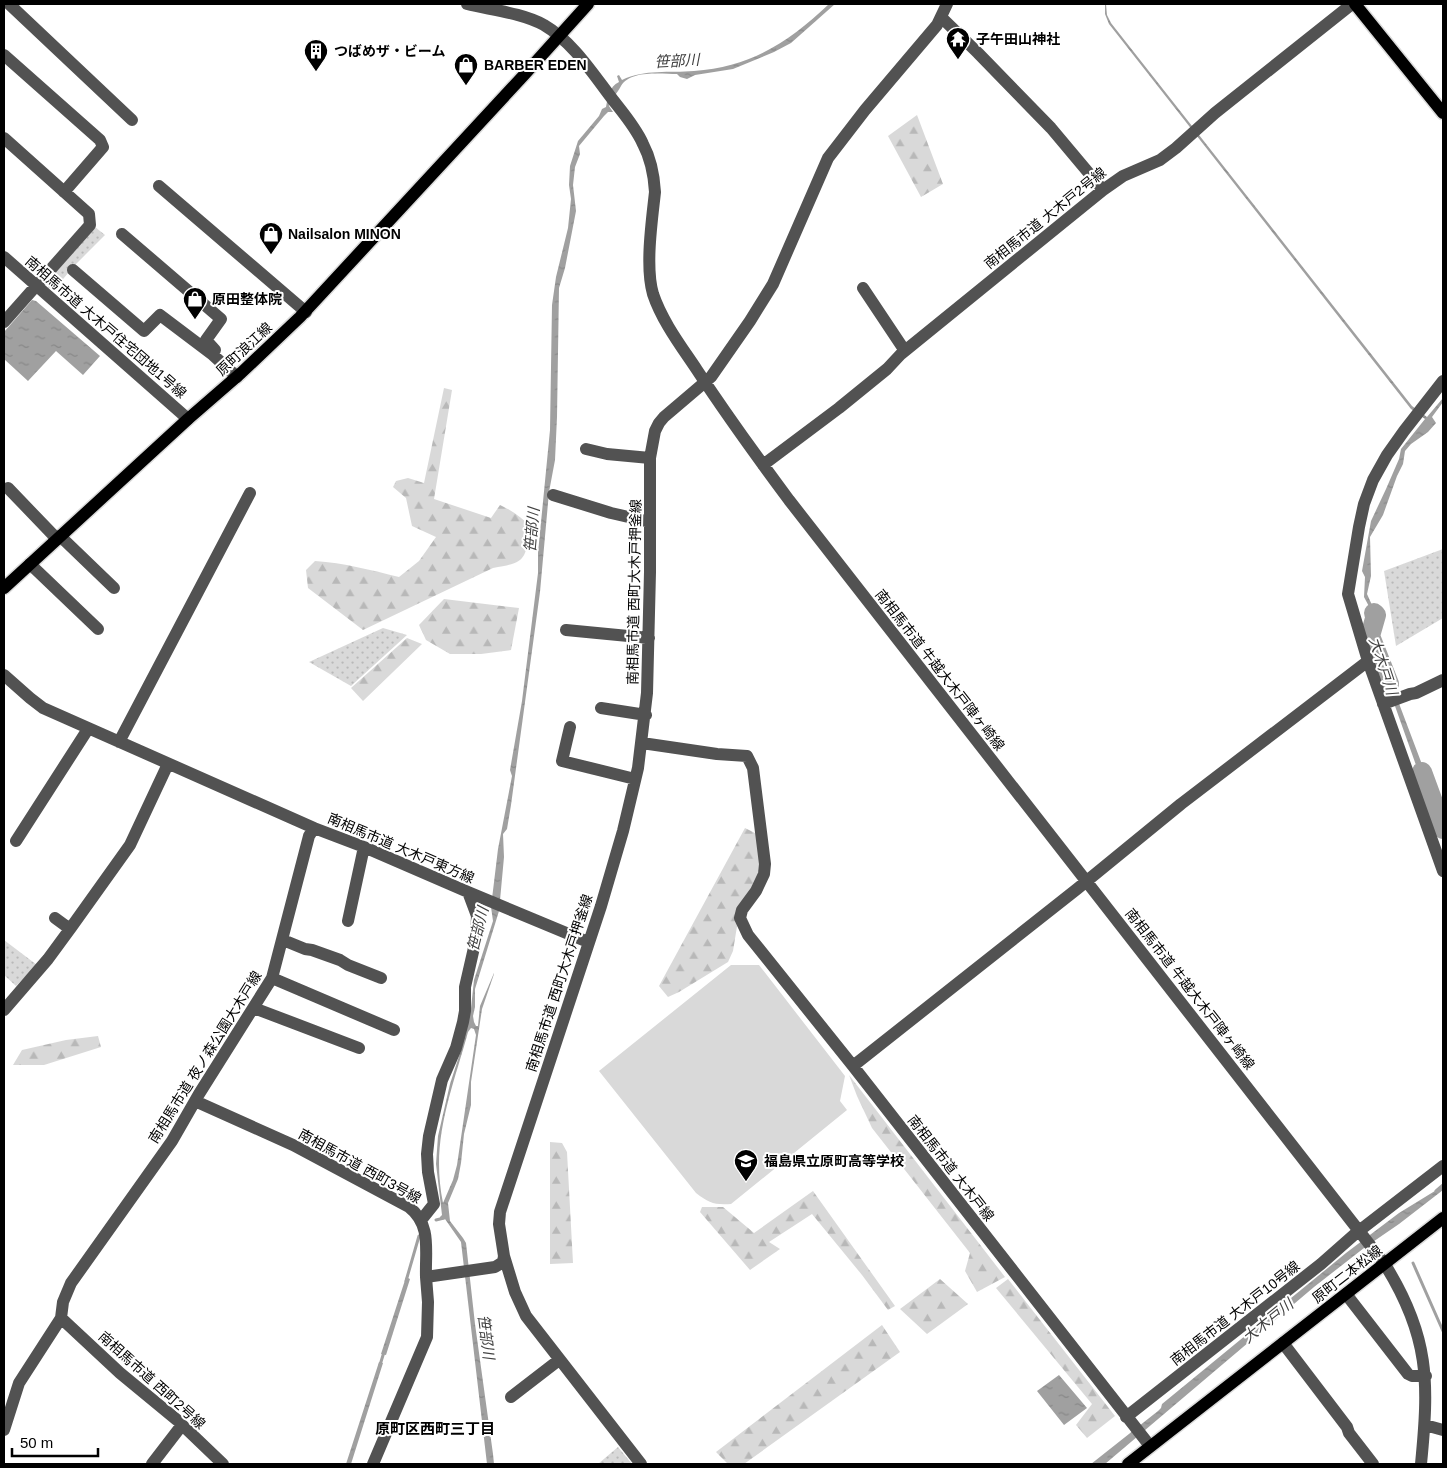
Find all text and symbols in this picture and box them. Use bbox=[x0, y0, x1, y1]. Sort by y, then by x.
temple icon: 子午田山神社 bbox=[945, 26, 971, 60]
place label: 子午田山神社 bbox=[976, 31, 1060, 47]
building icon: つばめザ・ビーム bbox=[303, 38, 329, 72]
place label: つばめザ・ビーム bbox=[334, 43, 446, 59]
water label: 笹部川 bbox=[654, 51, 702, 70]
shop icon: BARBER EDEN bbox=[453, 52, 479, 86]
place label: BARBER EDEN bbox=[484, 57, 587, 73]
street label: 南相馬市道 大木戸2号線 bbox=[981, 164, 1109, 272]
shop icon: Nailsalon MINON bbox=[258, 221, 284, 255]
place label: Nailsalon MINON bbox=[288, 226, 401, 242]
street label: 南相馬市道 大木戸住宅団地1号線 bbox=[22, 253, 190, 401]
shop icon: 原田整体院 bbox=[182, 286, 208, 320]
place label: 原田整体院 bbox=[212, 291, 282, 307]
street label: 原町浪江線 bbox=[213, 319, 275, 379]
street label: 南相馬市道 西町大木戸押釜線 bbox=[624, 499, 644, 685]
water label: 笹部川 bbox=[521, 505, 542, 553]
street label: 南相馬市道 牛越大木戸陣ヶ崎線 bbox=[872, 586, 1008, 754]
water label: 大木戸川 bbox=[1366, 635, 1401, 699]
street label: 南相馬市道 大木戸東方線 bbox=[325, 810, 477, 886]
street label: 南相馬市道 西町大木戸押釜線 bbox=[523, 892, 595, 1074]
water label: 笹部川 bbox=[464, 903, 492, 953]
street label: 南相馬市道 牛越大木戸陣ヶ崎線 bbox=[1122, 905, 1258, 1073]
street label: 南相馬市道 夜ノ森公園大木戸線 bbox=[145, 968, 265, 1146]
street label: 南相馬市道 大木戸線 bbox=[905, 1112, 997, 1224]
street label: 南相馬市道 西町3号線 bbox=[296, 1126, 424, 1206]
school or university icon: 福島県立原町高等学校 bbox=[733, 1148, 759, 1182]
place label: 福島県立原町高等学校 bbox=[764, 1153, 904, 1169]
street label: 原町二本松線 bbox=[1309, 1242, 1385, 1306]
street label: 南相馬市道 大木戸10号線 bbox=[1167, 1258, 1303, 1368]
water label: 大木戸川 bbox=[1239, 1294, 1298, 1346]
water label: 笹部川 bbox=[475, 1314, 498, 1362]
street label: 南相馬市道 西町2号線 bbox=[95, 1328, 209, 1432]
district label: 原町区西町三丁目 bbox=[375, 1420, 495, 1437]
scale bar bbox=[12, 1426, 99, 1458]
text: 50 m bbox=[20, 1434, 53, 1451]

